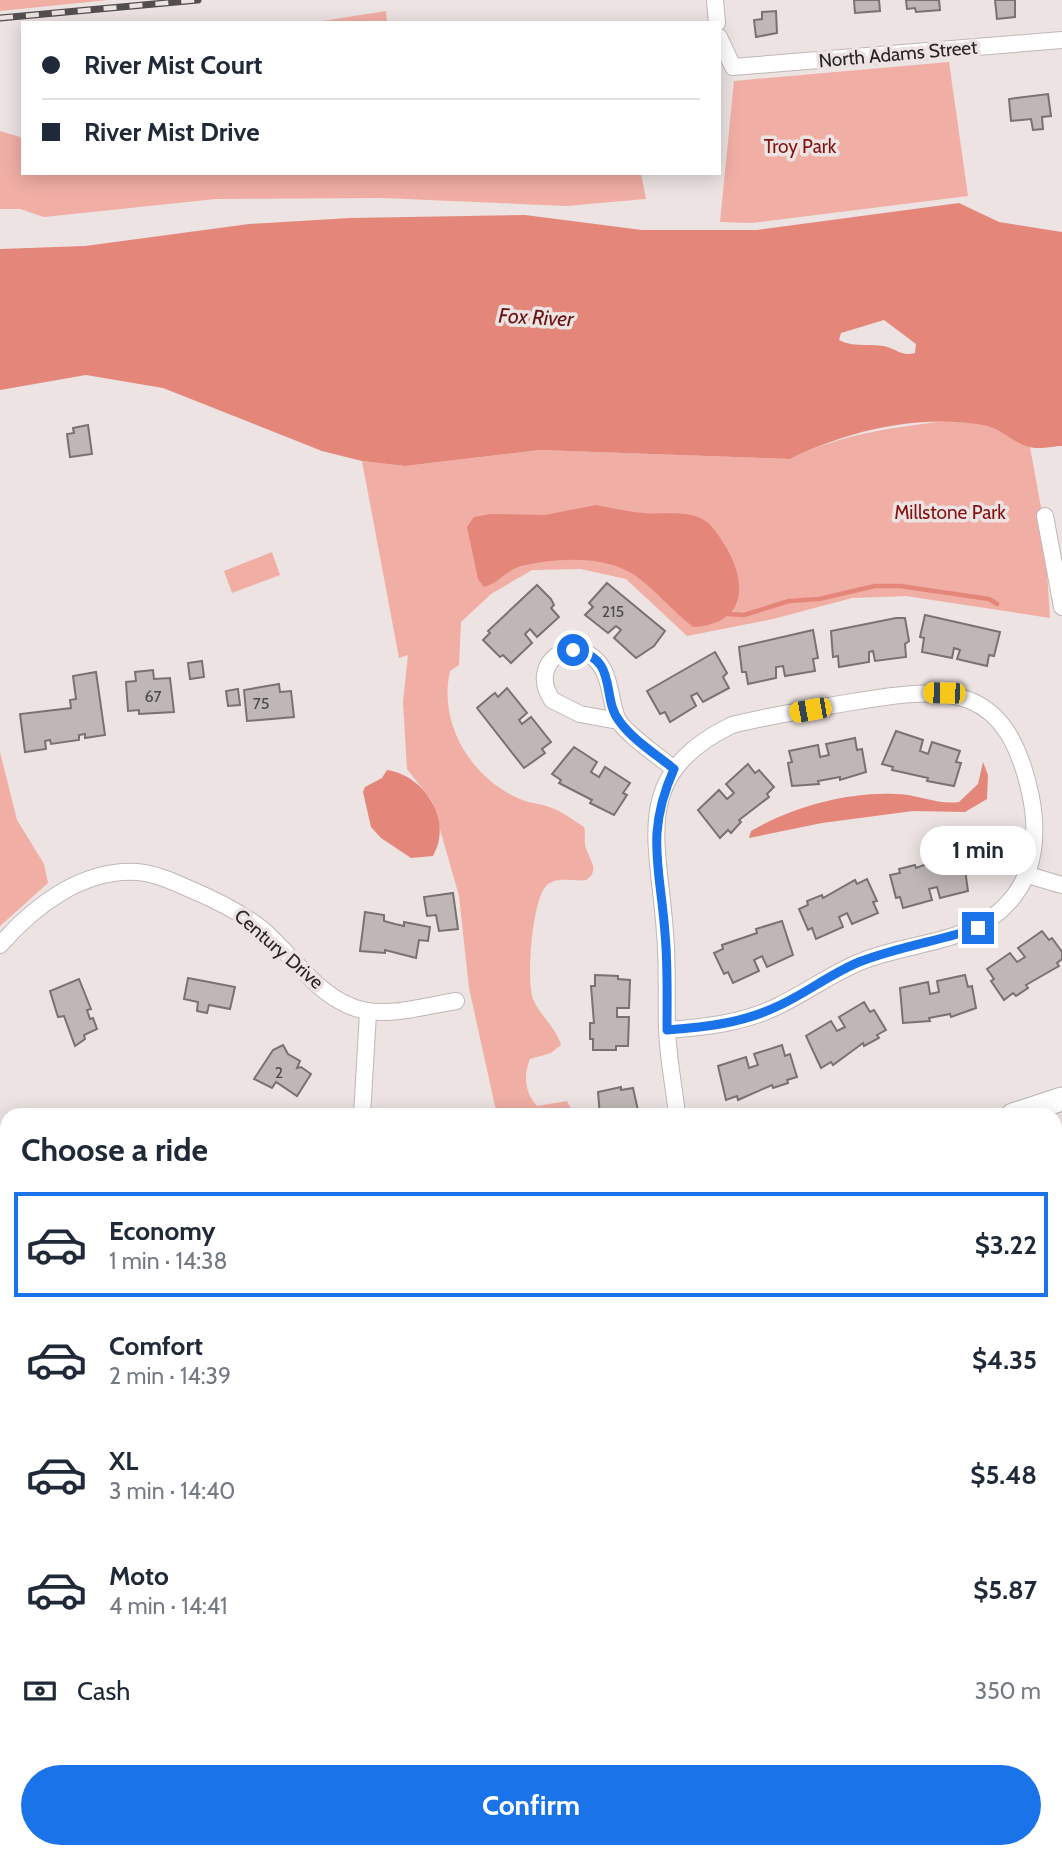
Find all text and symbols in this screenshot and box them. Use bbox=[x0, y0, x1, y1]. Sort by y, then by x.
street label: North Adams Street bbox=[818, 36, 979, 72]
text: River Mist Court bbox=[84, 49, 263, 81]
text: River Mist Drive bbox=[84, 116, 260, 148]
park label: Troy Park bbox=[764, 135, 837, 158]
water label: Fox River bbox=[498, 303, 576, 332]
park label: Millstone Park bbox=[894, 501, 1006, 524]
house number: 215 bbox=[602, 602, 624, 621]
route start bbox=[557, 634, 589, 666]
car bbox=[923, 682, 966, 704]
house number: 67 bbox=[144, 687, 162, 706]
house number: 75 bbox=[253, 694, 269, 713]
car bbox=[788, 696, 833, 724]
callout: 1 min bbox=[920, 827, 1036, 876]
text: 1 min bbox=[952, 836, 1004, 864]
street label: Century Drive bbox=[230, 904, 328, 994]
route end bbox=[962, 912, 994, 944]
house number: 2 bbox=[275, 1063, 283, 1082]
text: Choose a ride bbox=[21, 1130, 208, 1169]
icon: car bbox=[25, 1213, 88, 1276]
text: Economy bbox=[109, 1215, 215, 1247]
text: $3.22 bbox=[975, 1229, 1037, 1261]
text: 1 min · 14:38 bbox=[109, 1247, 227, 1275]
icon: car bbox=[25, 1328, 88, 1391]
text: Comfort bbox=[109, 1330, 203, 1362]
text: $4.35 bbox=[972, 1344, 1037, 1376]
text: 2 min · 14:39 bbox=[109, 1362, 231, 1390]
icon: car bbox=[25, 1443, 88, 1506]
text: XL bbox=[109, 1445, 138, 1477]
text: $5.48 bbox=[970, 1459, 1037, 1491]
text: 3 min · 14:40 bbox=[109, 1477, 235, 1505]
icon: car bbox=[25, 1558, 88, 1621]
text: Moto bbox=[109, 1560, 169, 1592]
text: $5.87 bbox=[973, 1574, 1037, 1606]
text: 4 min · 14:41 bbox=[109, 1592, 228, 1620]
icon: cash bbox=[21, 1672, 59, 1710]
text: Cash bbox=[77, 1675, 130, 1707]
text: 350 m bbox=[975, 1677, 1041, 1705]
button: Confirm bbox=[21, 1765, 1041, 1845]

